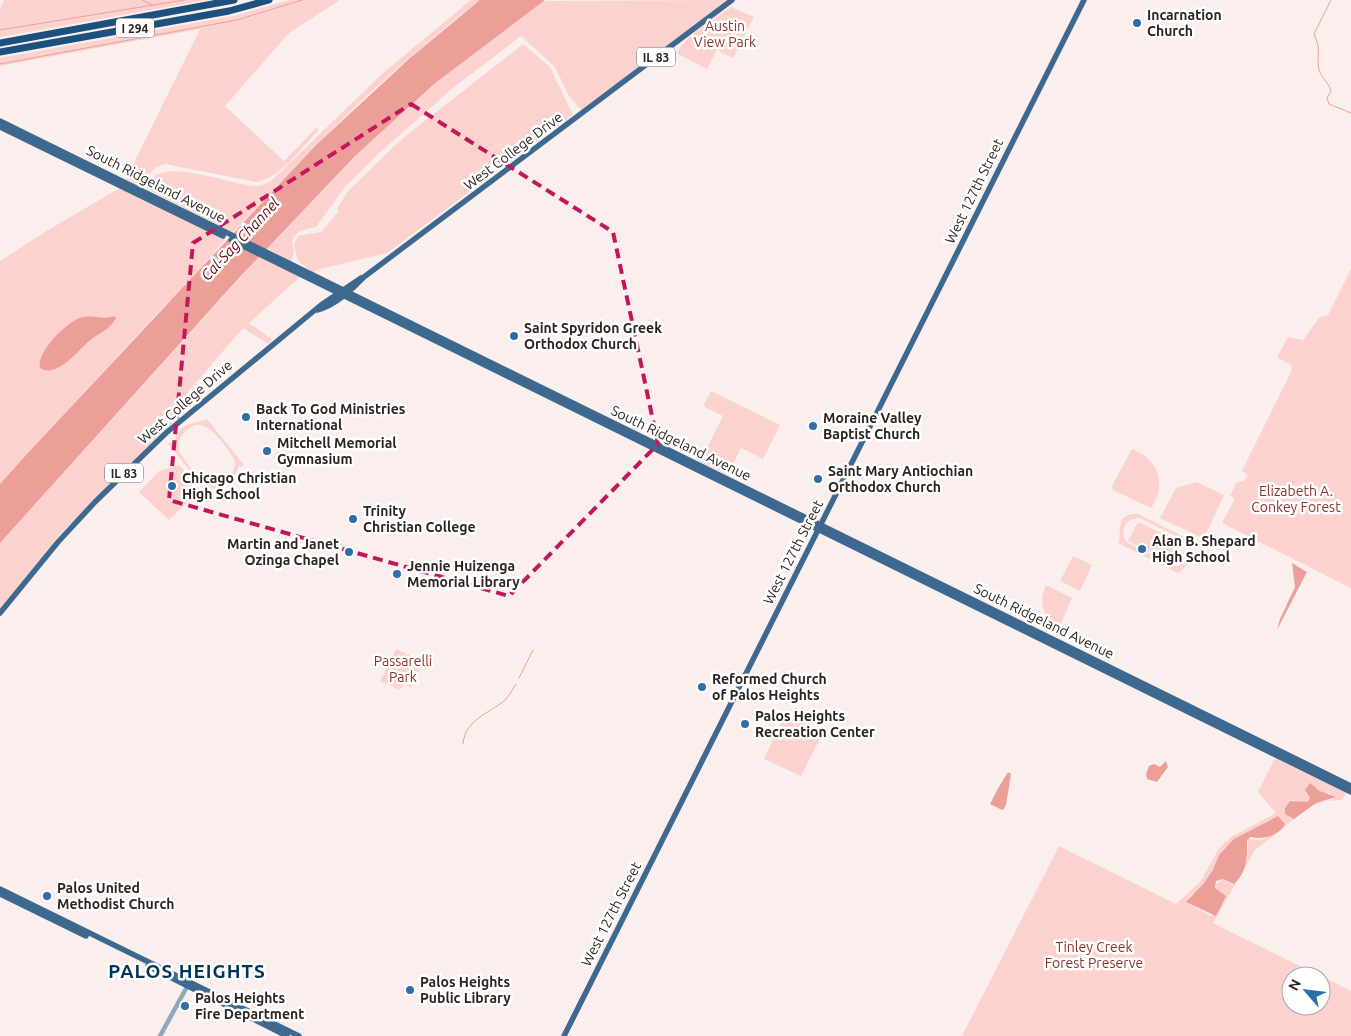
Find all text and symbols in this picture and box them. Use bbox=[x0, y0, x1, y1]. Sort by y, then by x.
place label: Incarnation Church bbox=[1147, 7, 1222, 39]
marker: Incarnation Church bbox=[1131, 17, 1143, 29]
road number: I 294 bbox=[116, 18, 154, 38]
park label: Austin View Park bbox=[694, 18, 756, 50]
road number: IL 83 bbox=[637, 48, 675, 66]
street label: West College Drive bbox=[461, 109, 565, 193]
street label: West 127th Street bbox=[942, 135, 1007, 246]
street label: South Ridgeland Avenue bbox=[84, 142, 228, 226]
water label: Cal-Sag Channel bbox=[197, 194, 283, 284]
place label: Saint Spyridon Greek Orthodox Church bbox=[524, 320, 662, 352]
marker: Saint Spyridon Greek Orthodox Church bbox=[508, 330, 520, 342]
street label: West College Drive bbox=[135, 357, 235, 447]
place label: Back To God Ministries International bbox=[256, 401, 406, 433]
street label: South Ridgeland Avenue bbox=[608, 402, 754, 484]
place label: Moraine Valley Baptist Church bbox=[823, 410, 922, 442]
marker: Back To God Ministries International bbox=[240, 411, 252, 423]
marker: Moraine Valley Baptist Church bbox=[807, 420, 819, 432]
place label: Mitchell Memorial Gymnasium bbox=[277, 435, 397, 467]
marker: Mitchell Memorial Gymnasium bbox=[261, 445, 273, 457]
road number: IL 83 bbox=[105, 463, 143, 482]
place label: Saint Mary Antiochian Orthodox Church bbox=[828, 463, 973, 495]
place label: Chicago Christian High School bbox=[182, 470, 296, 502]
marker: Saint Mary Antiochian Orthodox Church bbox=[812, 473, 824, 485]
marker: Chicago Christian High School bbox=[166, 480, 178, 492]
park label: Elizabeth A. Conkey Forest bbox=[1251, 483, 1341, 515]
street label: West 127th Street bbox=[760, 497, 826, 607]
place label: Trinity Christian College bbox=[363, 503, 476, 535]
marker: Trinity Christian College bbox=[347, 513, 359, 525]
place label: Alan B. Shepard High School bbox=[1152, 533, 1256, 565]
place label: Martin and Janet Ozinga Chapel bbox=[227, 536, 339, 568]
marker: Alan B. Shepard High School bbox=[1136, 543, 1148, 555]
marker: Martin and Janet Ozinga Chapel bbox=[343, 546, 355, 558]
place label: Jennie Huizenga Memorial Library bbox=[407, 558, 520, 590]
marker: Jennie Huizenga Memorial Library bbox=[391, 568, 403, 580]
street label: South Ridgeland Avenue bbox=[971, 580, 1117, 662]
park label: Passarelli Park bbox=[374, 653, 432, 685]
place label: Reformed Church of Palos Heights bbox=[712, 671, 827, 703]
marker: Reformed Church of Palos Heights bbox=[696, 681, 708, 693]
place label: Palos Heights Recreation Center bbox=[755, 708, 875, 740]
marker: Palos Heights Recreation Center bbox=[739, 718, 751, 730]
street label: West 127th Street bbox=[578, 859, 644, 969]
place label: Palos United Methodist Church bbox=[57, 880, 174, 912]
marker: Palos United Methodist Church bbox=[41, 890, 53, 902]
park label: Tinley Creek Forest Preserve bbox=[1045, 939, 1143, 971]
district label: PALOS HEIGHTS bbox=[108, 960, 266, 982]
north arrow bbox=[1281, 966, 1331, 1016]
place label: Palos Heights Public Library bbox=[420, 974, 511, 1006]
text: N bbox=[1285, 977, 1304, 993]
marker: Palos Heights Public Library bbox=[404, 984, 416, 996]
place label: Palos Heights Fire Department bbox=[195, 990, 304, 1022]
marker: Palos Heights Fire Department bbox=[179, 1000, 191, 1012]

